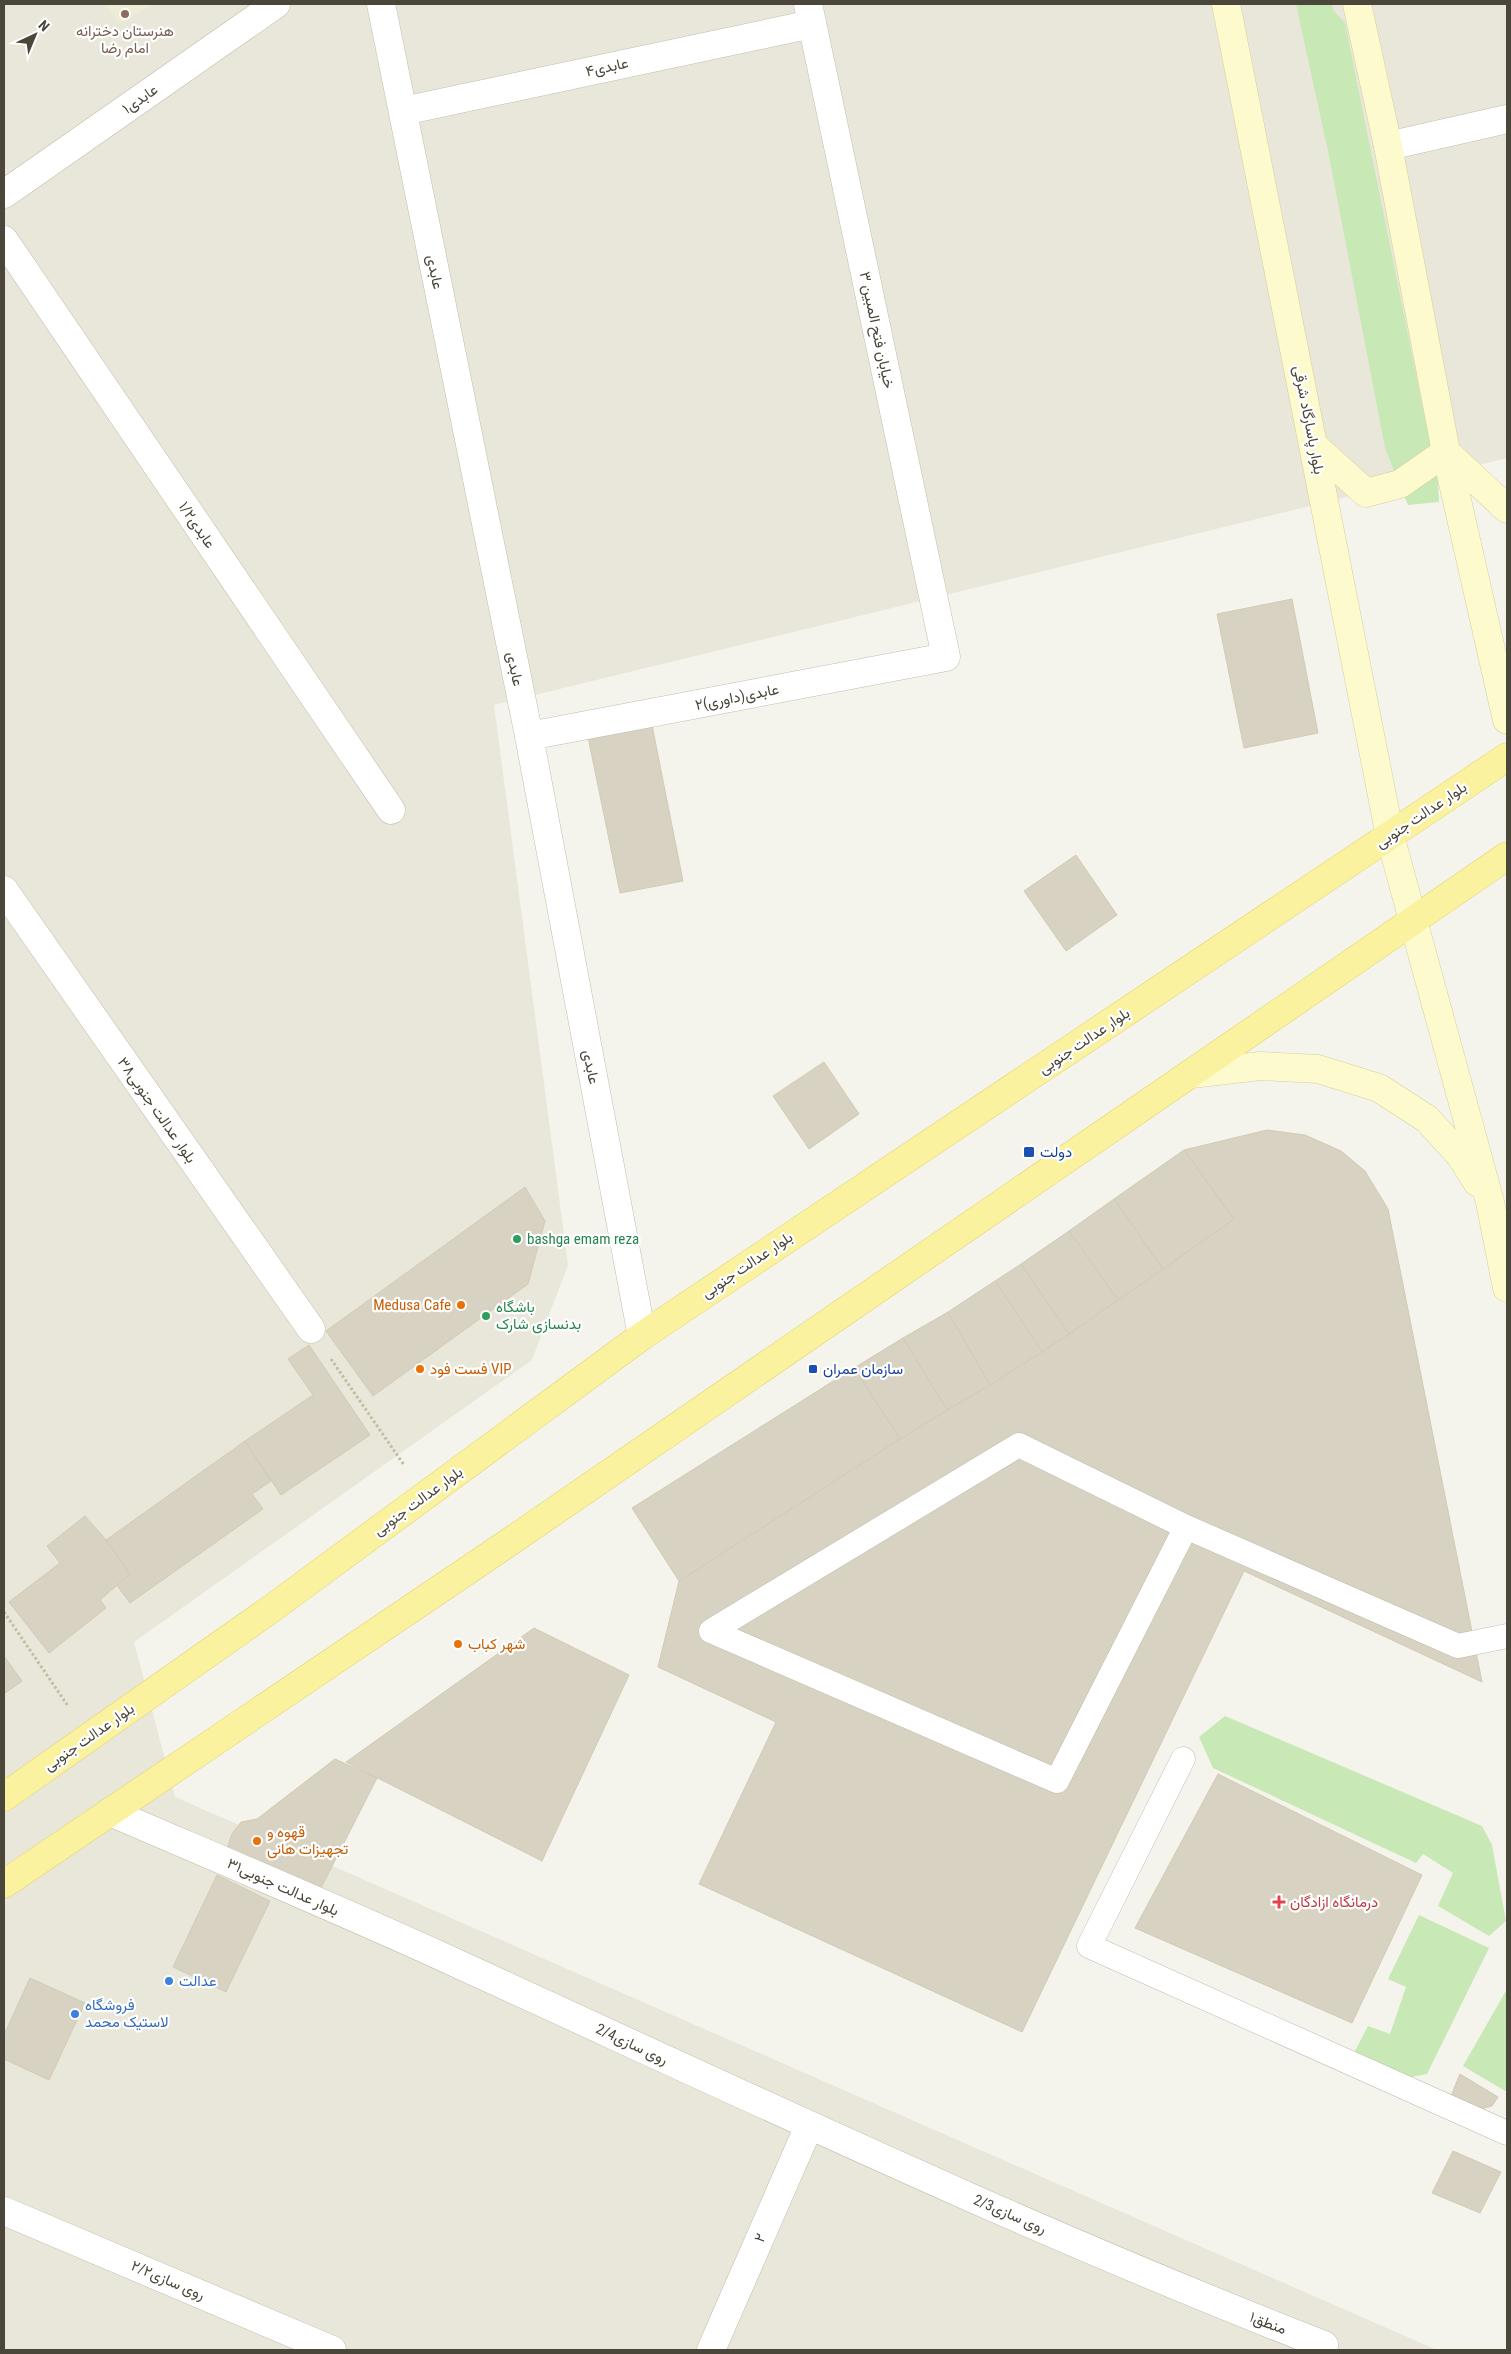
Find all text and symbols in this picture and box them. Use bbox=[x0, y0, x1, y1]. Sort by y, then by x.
marker: هنرستان دخترانه امام رضا bbox=[119, 8, 131, 20]
north arrow bbox=[10, 10, 60, 60]
text: N bbox=[35, 17, 53, 34]
place label: هنرستان دخترانه امام رضا bbox=[76, 22, 174, 58]
street label: عابدی۴ bbox=[584, 54, 630, 81]
street label: عابدی۱ bbox=[119, 80, 162, 118]
street label: عابدی bbox=[422, 253, 447, 291]
street label: خیابان فتح المبین ۳ bbox=[854, 270, 898, 391]
street label: بلوار پاسارگاد شرقی bbox=[1289, 364, 1328, 476]
street label: عابدی۱/۲ bbox=[174, 498, 219, 552]
street label: عابدی bbox=[502, 650, 527, 688]
street label: ۲عابدی(داوری) bbox=[694, 680, 781, 715]
street label: بلوار عدالت جنوبی bbox=[1372, 778, 1471, 853]
street label: بلوار عدالت جنوبی bbox=[1035, 1004, 1134, 1079]
street label: عابدی bbox=[578, 1048, 603, 1086]
street label: بلوار عدالت جنوبی۳۸ bbox=[113, 1054, 200, 1167]
place label: دولت bbox=[1040, 1143, 1072, 1161]
marker: دولت bbox=[1022, 1145, 1036, 1159]
street label: بلوار عدالت جنوبی bbox=[698, 1228, 797, 1303]
place label: bashga emam reza bbox=[527, 1230, 639, 1248]
marker: bashga emam reza bbox=[511, 1233, 523, 1245]
place label: Medusa Cafe bbox=[373, 1296, 451, 1314]
place label: باشگاه بدنسازی شارک bbox=[496, 1298, 581, 1334]
marker: Medusa Cafe bbox=[455, 1299, 467, 1311]
marker: باشگاه بدنسازی شارک bbox=[480, 1310, 492, 1322]
place label: فست فود VIP bbox=[430, 1360, 512, 1378]
place label: سازمان عمران bbox=[823, 1360, 903, 1378]
marker: فست فود VIP bbox=[414, 1363, 426, 1375]
marker: سازمان عمران bbox=[807, 1363, 819, 1375]
street label: بلوار عدالت جنوبی bbox=[370, 1462, 467, 1540]
place label: شهر کباب bbox=[468, 1635, 526, 1653]
marker: شهر کباب bbox=[452, 1638, 464, 1650]
street label: بلوار عدالت جنوبی bbox=[40, 1699, 138, 1776]
place label: قهوه و تجهیزات هانی bbox=[267, 1823, 349, 1859]
marker: قهوه و تجهیزات هانی bbox=[251, 1835, 263, 1847]
street label: بلوار عدالت جنوبی۳۱ bbox=[224, 1854, 342, 1921]
place label: درمانگاه ازادگان bbox=[1290, 1893, 1378, 1911]
marker: درمانگاه ازادگان bbox=[1272, 1895, 1286, 1909]
place label: عدالت bbox=[179, 1972, 217, 1990]
marker: عدالت bbox=[163, 1975, 175, 1987]
place label: فروشگاه لاستیک محمد bbox=[85, 1996, 169, 2031]
marker: فروشگاه لاستیک محمد bbox=[69, 2008, 81, 2020]
street label: روی سازی2/4 bbox=[593, 2019, 671, 2069]
street label: روی سازی2/3 bbox=[970, 2191, 1049, 2238]
street label: ۲ bbox=[750, 2231, 770, 2245]
street label: روی سازی۲/۲ bbox=[128, 2256, 208, 2305]
street label: منطق۱ bbox=[1247, 2308, 1289, 2339]

